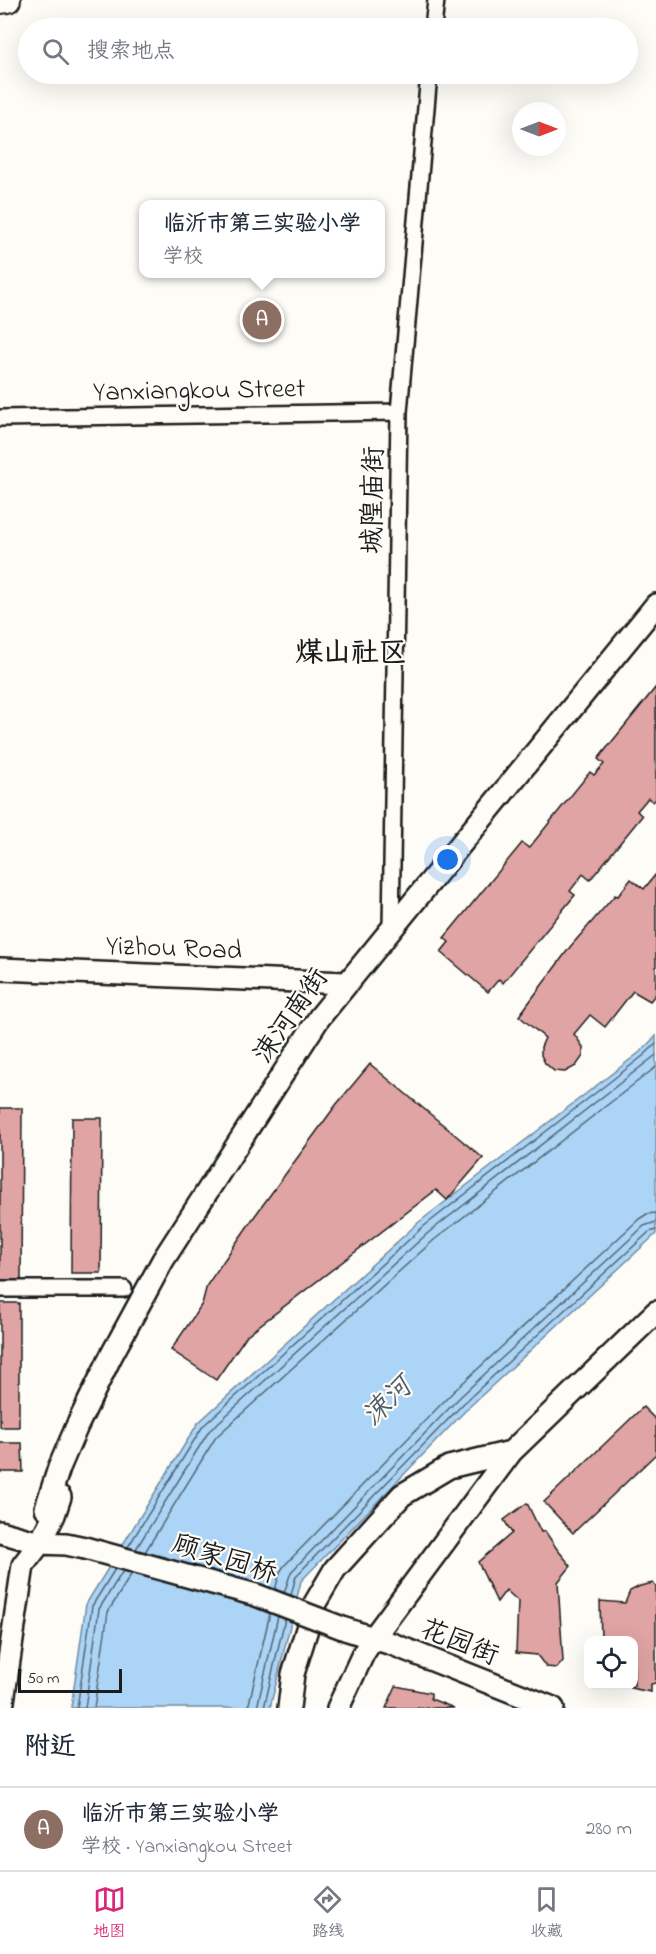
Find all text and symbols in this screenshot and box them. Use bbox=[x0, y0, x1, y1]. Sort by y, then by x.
search box bbox=[18, 18, 638, 84]
icon: search bbox=[39, 35, 72, 68]
text: 搜索地点 bbox=[87, 36, 175, 68]
north arrow bbox=[512, 102, 566, 156]
popup bbox=[139, 200, 385, 278]
text: 临沂市第三实验小学 bbox=[163, 209, 361, 241]
text: 学校 bbox=[163, 243, 203, 272]
pin: A bbox=[242, 298, 282, 342]
street label: Yanxiangkou Street bbox=[93, 370, 305, 413]
street label: 城隍庙街 bbox=[354, 446, 395, 554]
district label: 煤山社区 bbox=[295, 634, 407, 675]
your location bbox=[433, 845, 462, 874]
street label: Yizhou Road bbox=[105, 928, 243, 971]
street label: 涑河南街 bbox=[245, 961, 339, 1072]
water label: 涑河 bbox=[354, 1366, 426, 1437]
street label: 顾家园桥 bbox=[167, 1526, 282, 1595]
street label: 花园街 bbox=[414, 1610, 504, 1677]
map controls bbox=[584, 1636, 638, 1690]
button: locate bbox=[584, 1636, 638, 1690]
scale bar bbox=[18, 1666, 122, 1694]
text: 50 m bbox=[27, 1667, 59, 1691]
text: 附近 bbox=[24, 1729, 76, 1767]
text: 临沂市第三实验小学 bbox=[81, 1799, 279, 1831]
text: A bbox=[37, 1815, 50, 1844]
text: 280 m bbox=[585, 1815, 632, 1844]
text: 学校 · Yanxiangkou Street bbox=[81, 1833, 292, 1862]
tab: 地图 bbox=[93, 1883, 126, 1944]
tab: 路线 bbox=[311, 1883, 344, 1944]
tab: 收藏 bbox=[530, 1883, 563, 1944]

